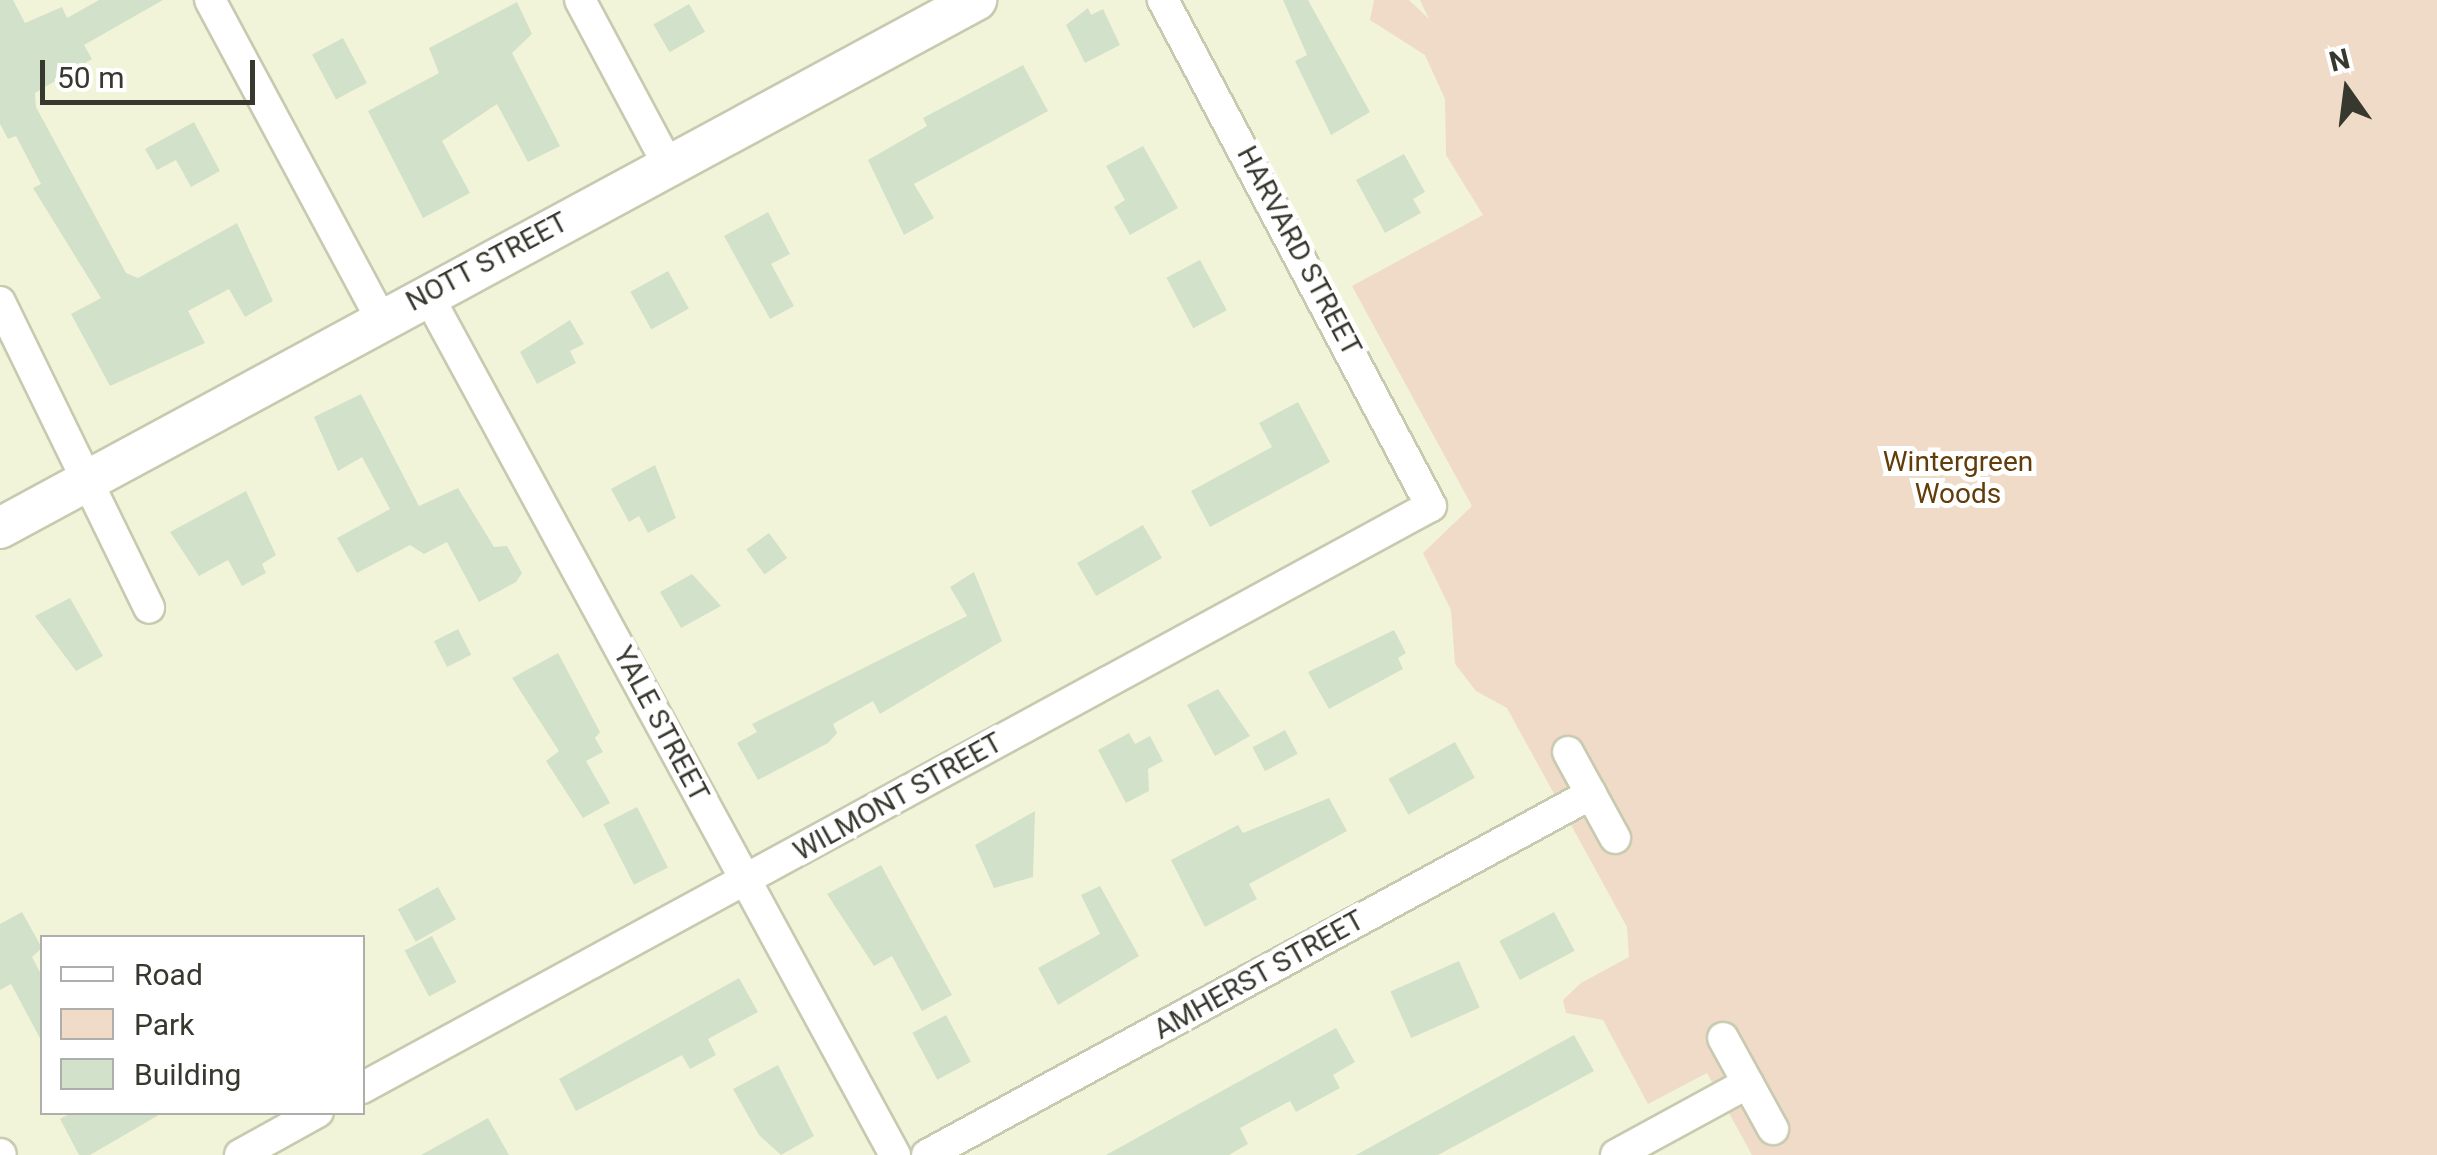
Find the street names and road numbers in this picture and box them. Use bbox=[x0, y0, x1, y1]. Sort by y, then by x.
street label: HARVARD STREET bbox=[1230, 140, 1368, 362]
street label: NOTT STREET bbox=[400, 205, 574, 319]
street label: YALE STREET bbox=[606, 641, 716, 807]
street label: WILMONT STREET bbox=[788, 726, 1008, 868]
street label: AMHERST STREET bbox=[1148, 903, 1370, 1047]

